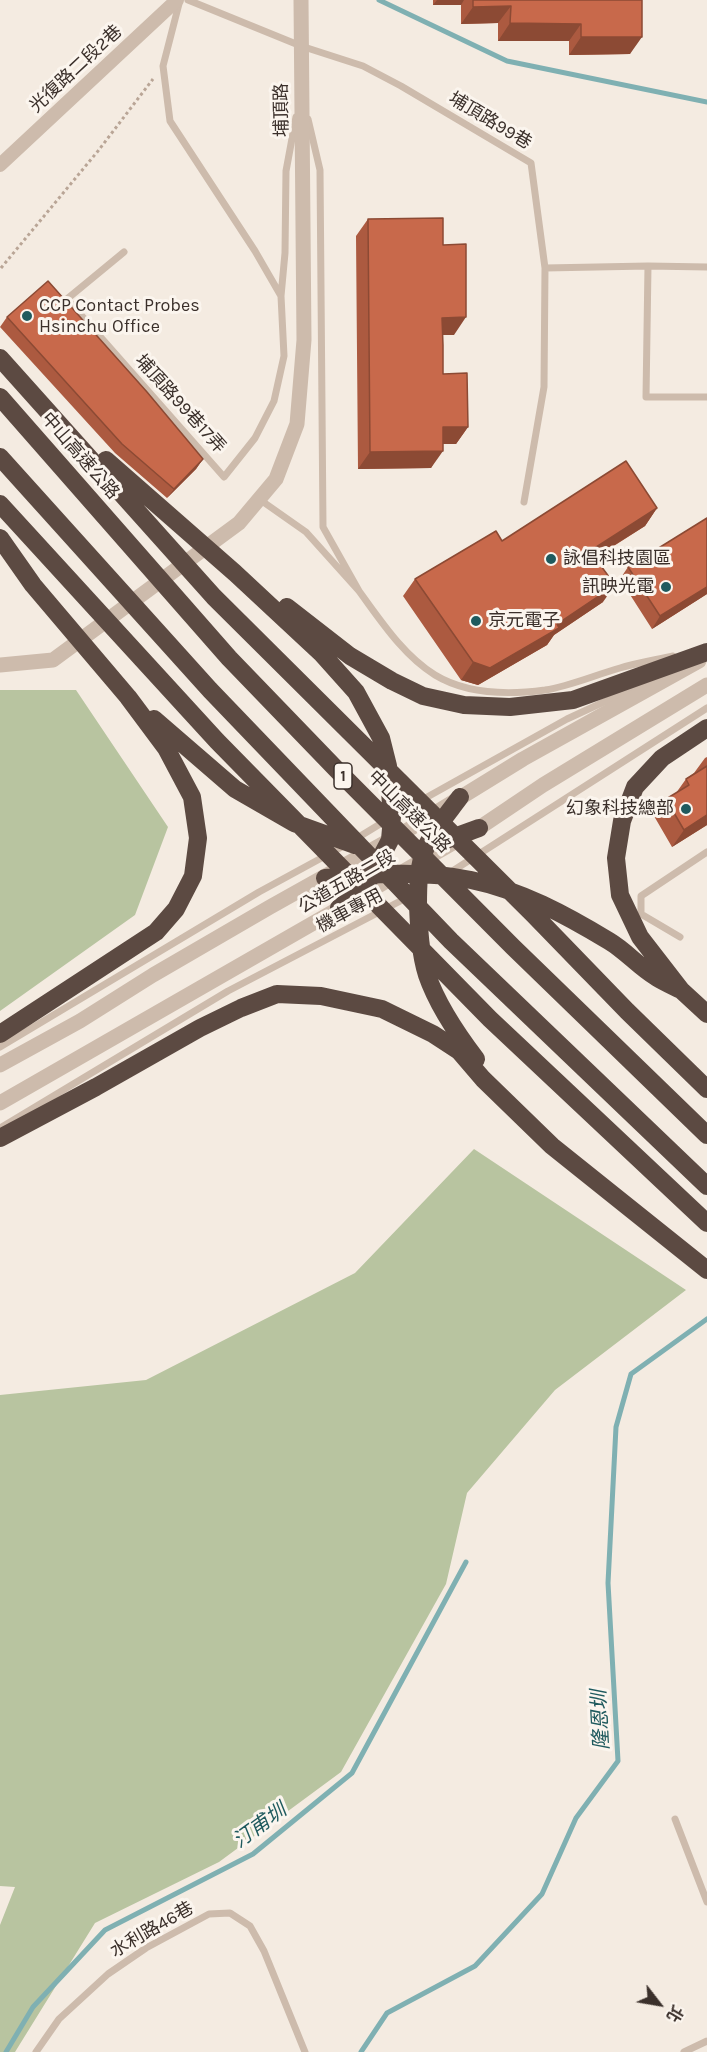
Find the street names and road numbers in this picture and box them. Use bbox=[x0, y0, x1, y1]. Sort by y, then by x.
street label: 光復路二段2巷 bbox=[25, 21, 127, 117]
street label: 埔頂路 bbox=[271, 83, 293, 137]
street label: 埔頂路99巷 bbox=[445, 88, 535, 154]
street label: 埔頂路99巷17弄 bbox=[130, 350, 230, 458]
street label: 中山高速公路 bbox=[36, 408, 124, 504]
road number: 1 bbox=[334, 763, 352, 789]
street label: 中山高速公路 bbox=[363, 766, 455, 858]
street label: 公道五路二段 bbox=[295, 846, 399, 918]
street label: 機車專用 bbox=[313, 885, 387, 937]
street label: 水利路46巷 bbox=[107, 1898, 197, 1962]

